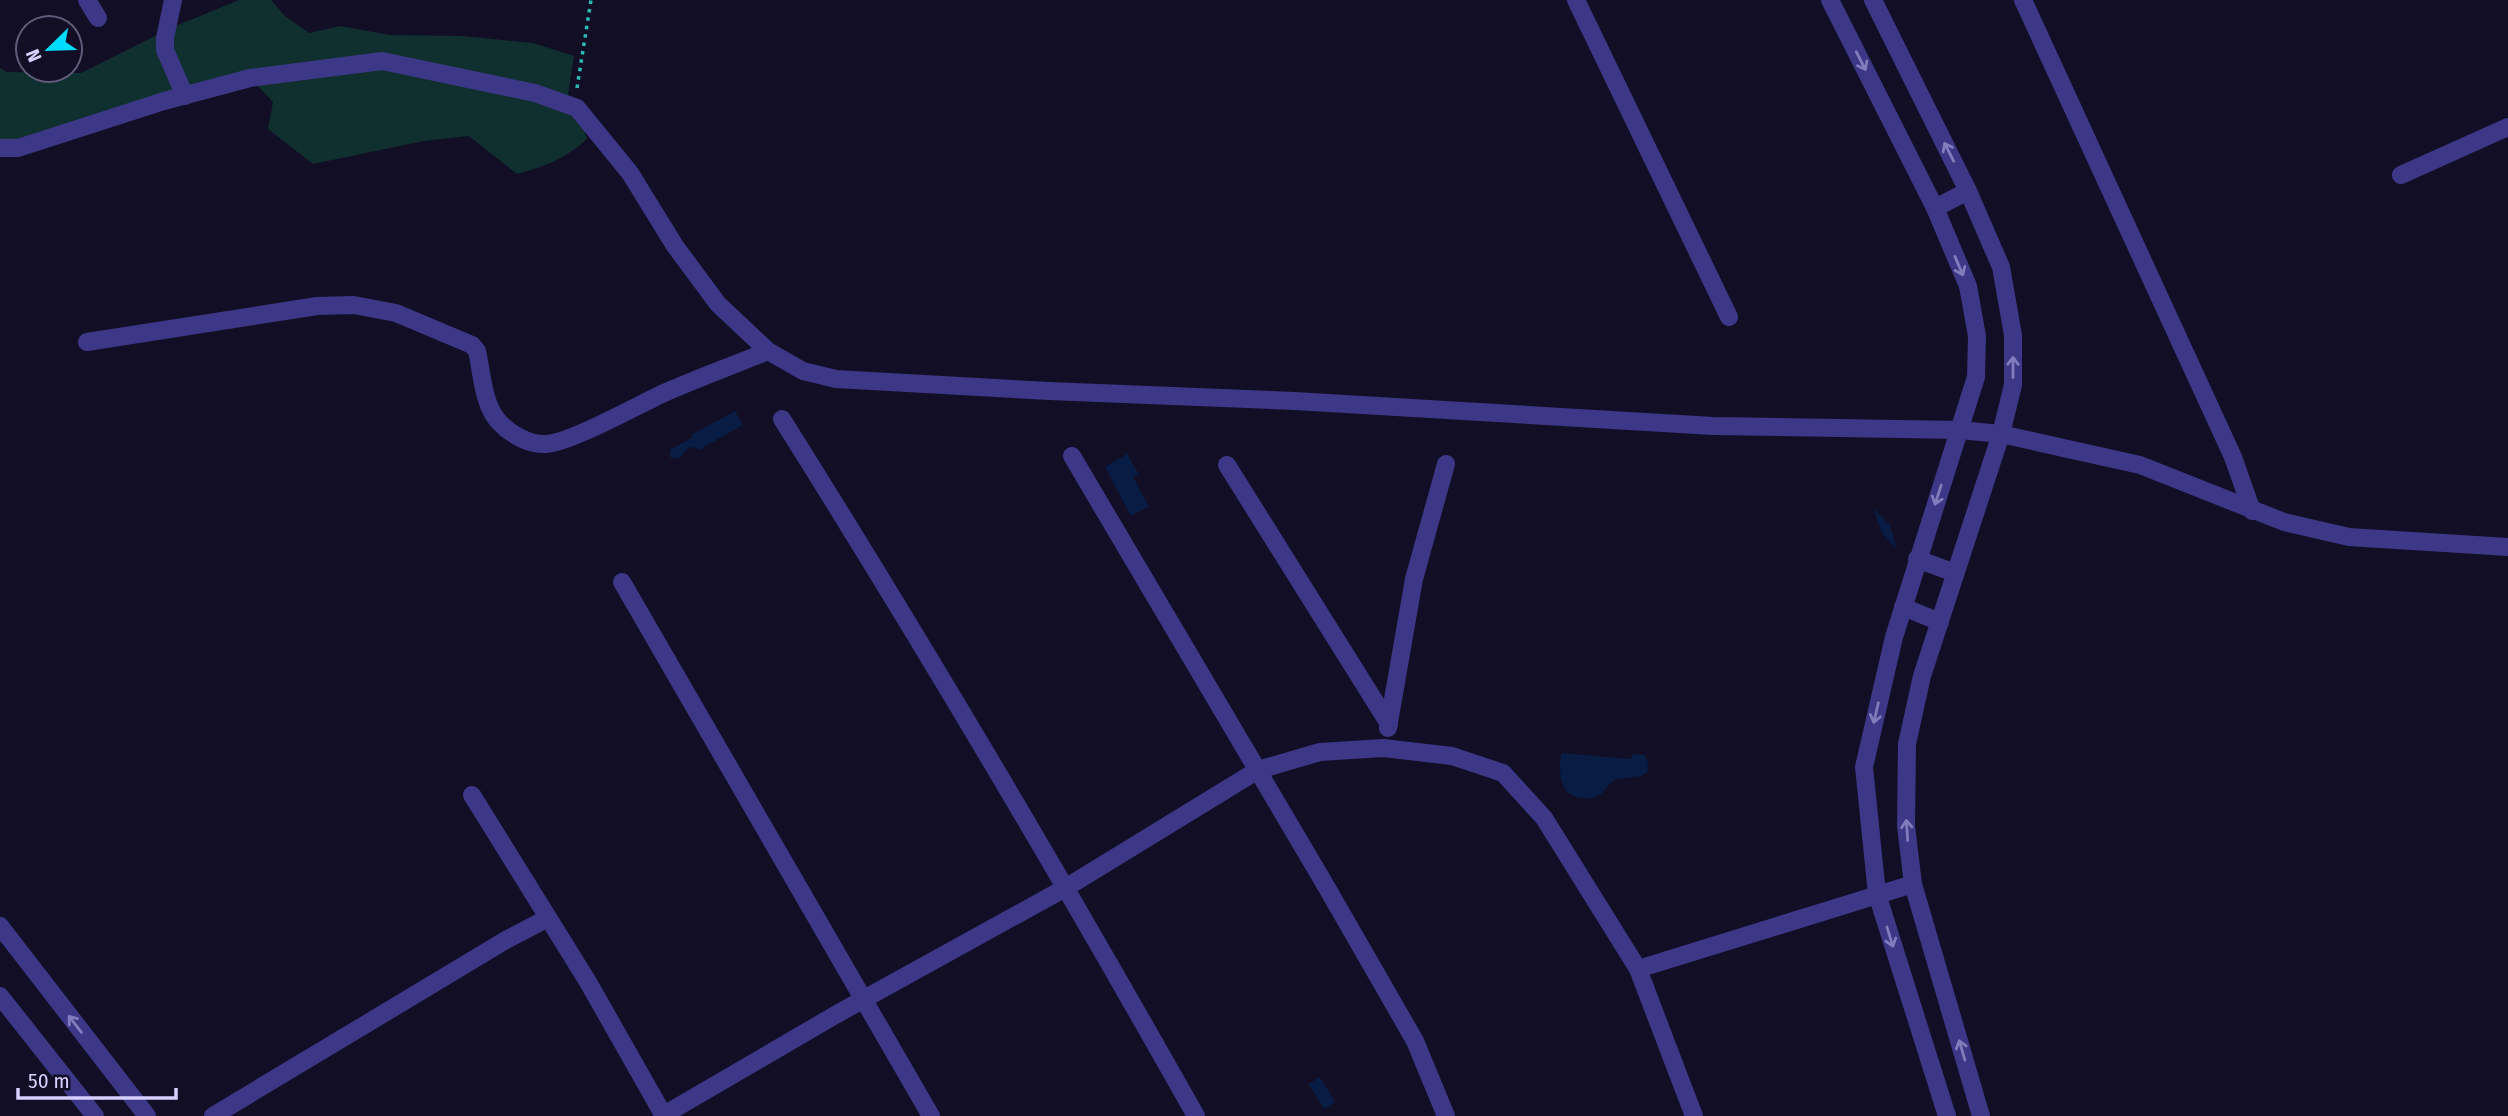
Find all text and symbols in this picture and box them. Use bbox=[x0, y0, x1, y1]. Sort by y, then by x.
north arrow bbox=[14, 14, 84, 84]
text: N bbox=[21, 46, 47, 65]
one-way arrow bbox=[1854, 50, 1868, 71]
one-way arrow bbox=[1941, 142, 1955, 163]
one-way arrow bbox=[1954, 255, 1967, 276]
one-way arrow bbox=[2006, 356, 2020, 379]
one-way arrow bbox=[1931, 484, 1944, 506]
one-way arrow bbox=[1869, 702, 1882, 724]
one-way arrow bbox=[1900, 820, 1913, 842]
one-way arrow bbox=[1884, 926, 1897, 948]
one-way arrow bbox=[68, 1015, 83, 1033]
one-way arrow bbox=[1955, 1040, 1968, 1062]
scale bar bbox=[18, 1056, 175, 1100]
text: 50 m bbox=[28, 1068, 70, 1094]

